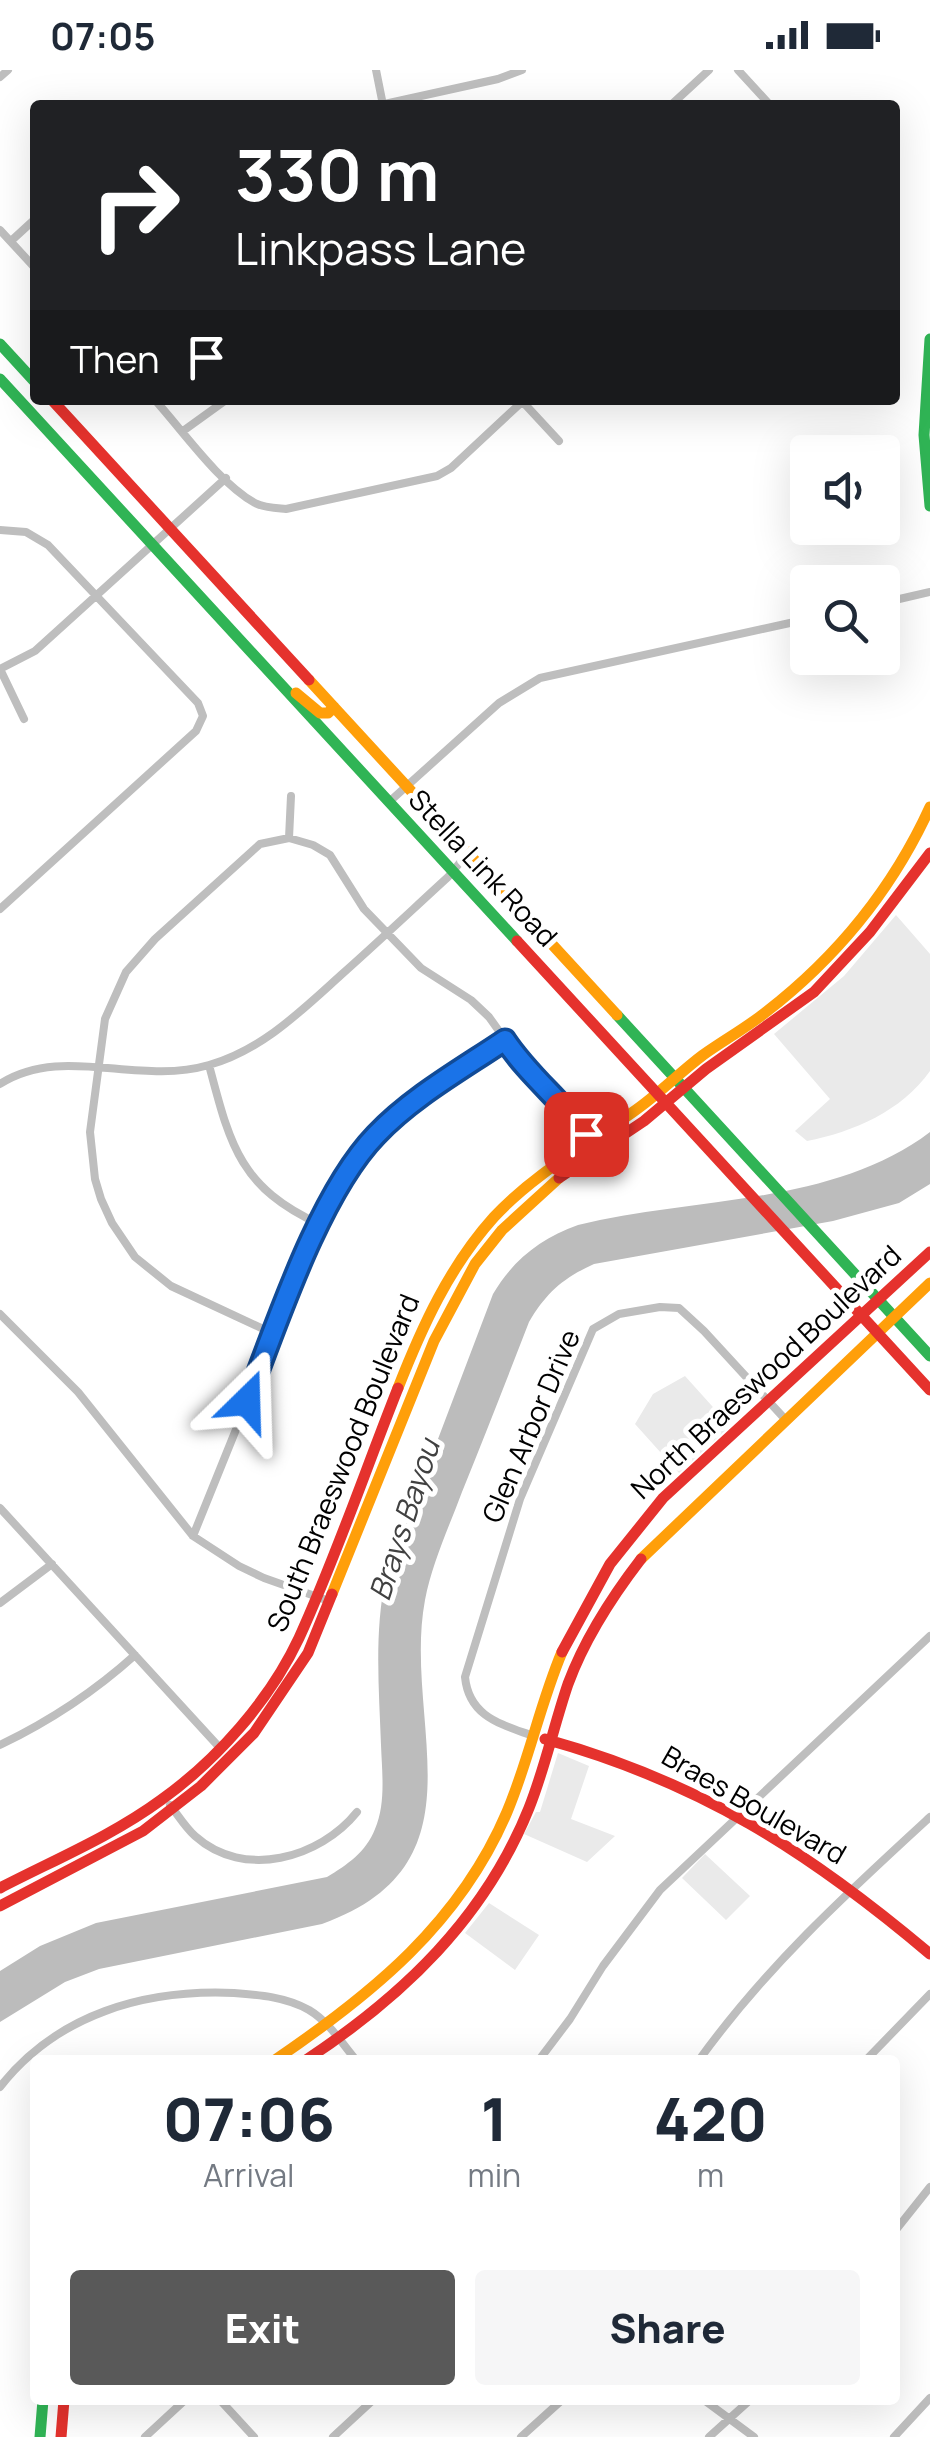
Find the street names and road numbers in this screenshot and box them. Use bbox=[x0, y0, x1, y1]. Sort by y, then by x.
street label: Stella Link Road bbox=[401, 781, 566, 954]
street label: North Braeswood Boulevard bbox=[622, 1236, 909, 1507]
street label: South Braeswood Boulevard bbox=[257, 1288, 427, 1637]
street label: Glen Arbor Drive bbox=[472, 1323, 588, 1528]
street label: Braes Boulevard bbox=[655, 1736, 854, 1872]

